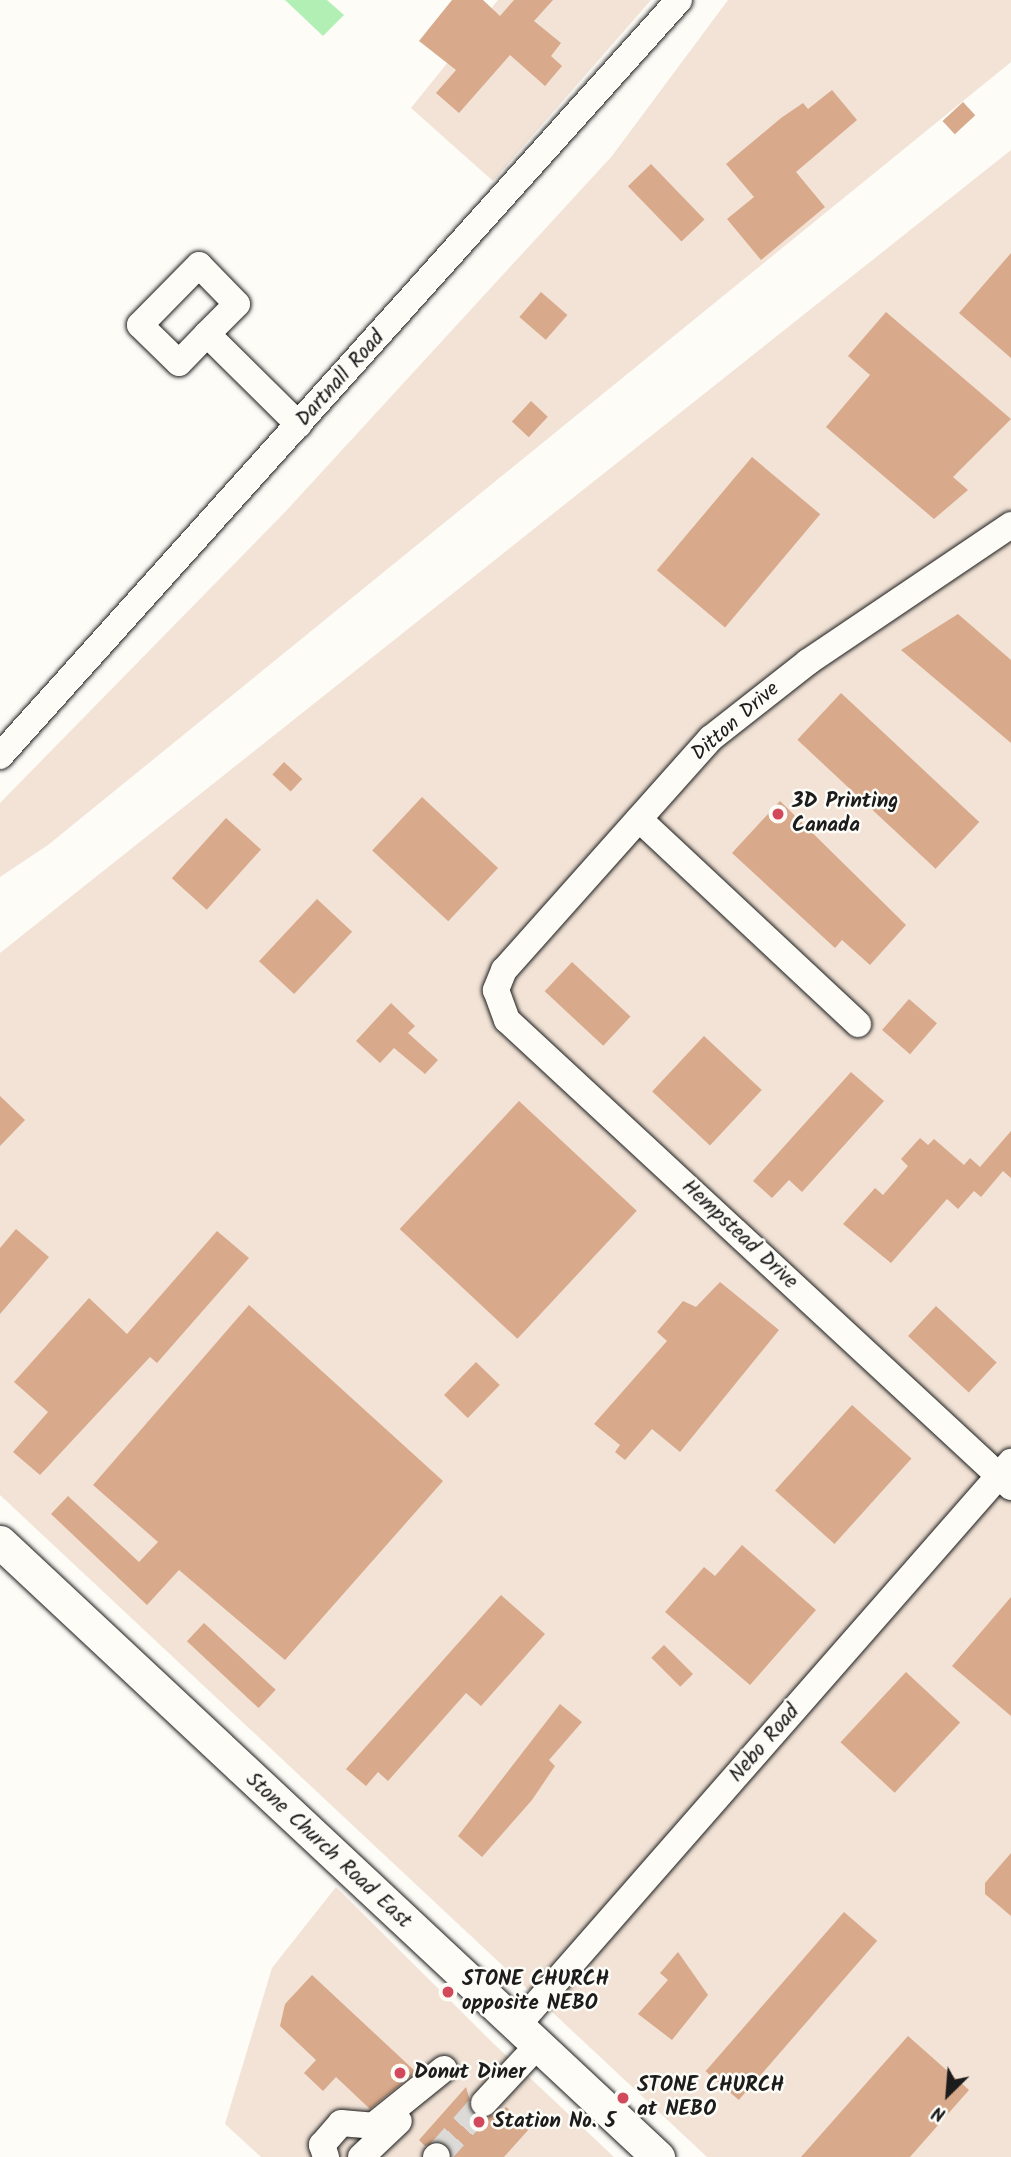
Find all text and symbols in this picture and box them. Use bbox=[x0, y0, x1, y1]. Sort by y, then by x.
street label: Dartnall Road bbox=[291, 326, 391, 432]
street label: Ditton Drive bbox=[687, 677, 785, 767]
place label: 3D Printing Canada bbox=[792, 789, 898, 839]
marker: 3D Printing Canada bbox=[770, 806, 786, 822]
street label: Hempstead Drive bbox=[676, 1175, 802, 1295]
street label: Nebo Road bbox=[724, 1700, 806, 1788]
street label: Stone Church Road East bbox=[240, 1768, 416, 1934]
place label: STONE CHURCH opposite NEBO bbox=[462, 1967, 609, 2017]
marker: STONE CHURCH opposite NEBO bbox=[440, 1984, 456, 2000]
north arrow bbox=[913, 2059, 983, 2129]
place label: Donut Diner bbox=[414, 2060, 526, 2086]
marker: Donut Diner bbox=[392, 2065, 408, 2081]
place label: STONE CHURCH at NEBO bbox=[637, 2073, 784, 2123]
marker: STONE CHURCH at NEBO bbox=[615, 2090, 631, 2106]
text: N bbox=[927, 2097, 951, 2129]
place label: Station No. 5 bbox=[493, 2109, 616, 2135]
marker: Station No. 5 bbox=[471, 2114, 487, 2130]

